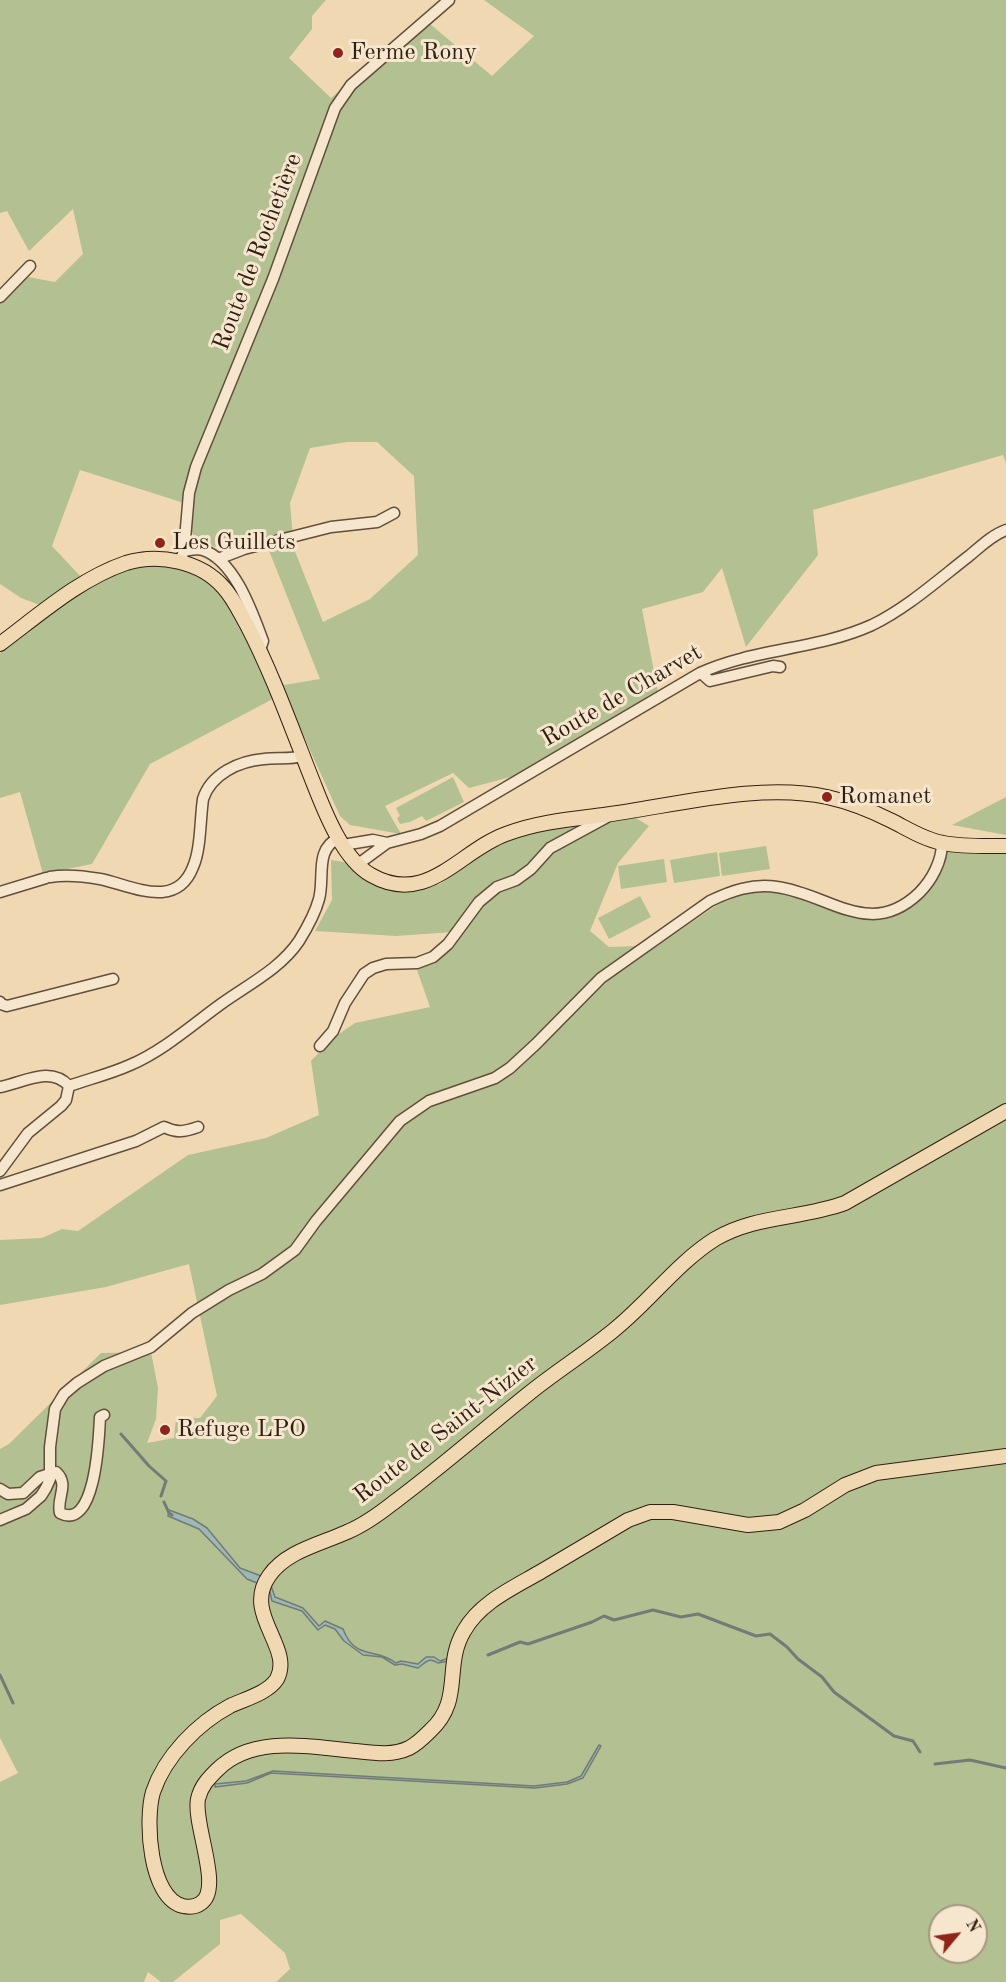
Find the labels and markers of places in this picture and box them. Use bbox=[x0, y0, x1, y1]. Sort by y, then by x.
place label: Ferme Rony bbox=[350, 39, 477, 67]
marker: Ferme Rony bbox=[331, 46, 345, 60]
place label: Les Guillets bbox=[172, 529, 296, 557]
marker: Les Guillets bbox=[153, 536, 167, 550]
place label: Romanet bbox=[839, 783, 931, 811]
marker: Romanet bbox=[820, 790, 834, 804]
place label: Refuge LPO bbox=[177, 1416, 306, 1444]
marker: Refuge LPO bbox=[158, 1423, 172, 1437]

